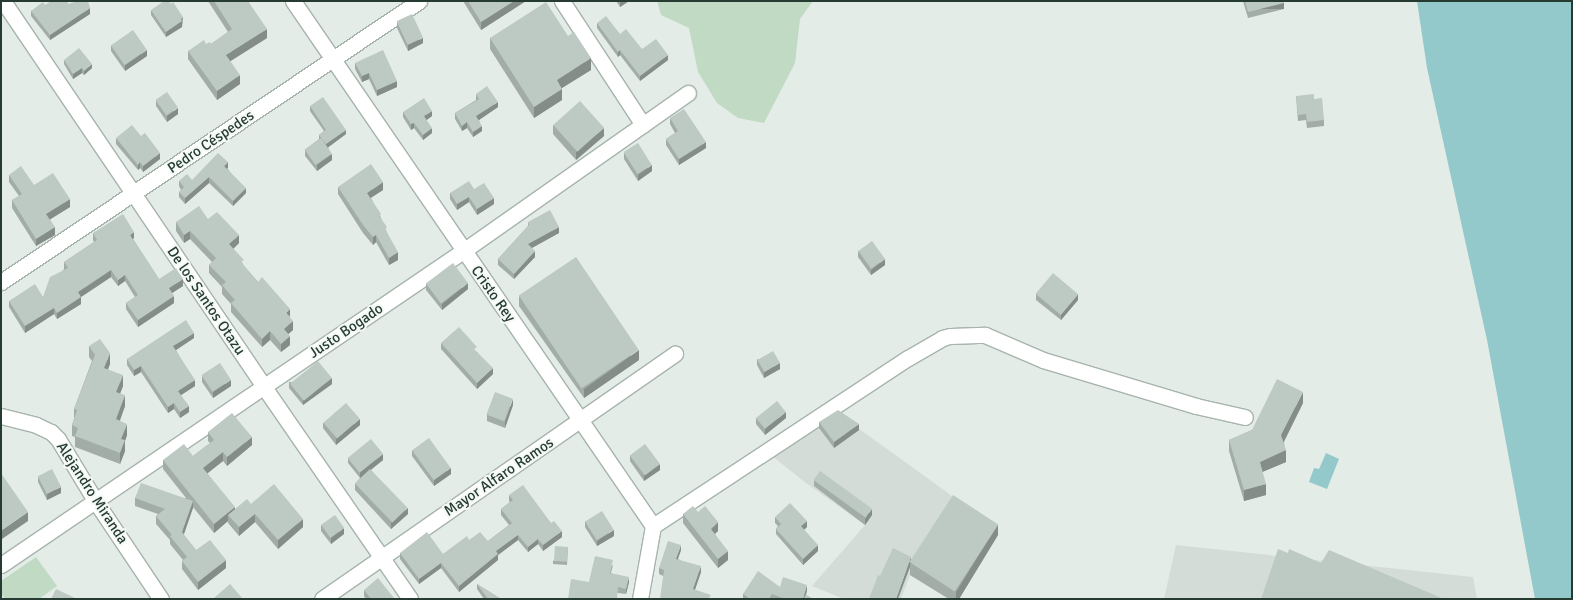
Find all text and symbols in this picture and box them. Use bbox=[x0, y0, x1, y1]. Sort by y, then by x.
street label: Pedro Céspedes bbox=[164, 106, 258, 178]
street label: De los Santos Otazu bbox=[163, 243, 249, 359]
street label: Cristo Rey bbox=[467, 262, 519, 326]
street label: Justo Bogado bbox=[305, 300, 387, 362]
street label: Mayor Alfaro Ramos bbox=[441, 434, 557, 520]
street label: Alejandro Miranda bbox=[52, 439, 132, 547]

